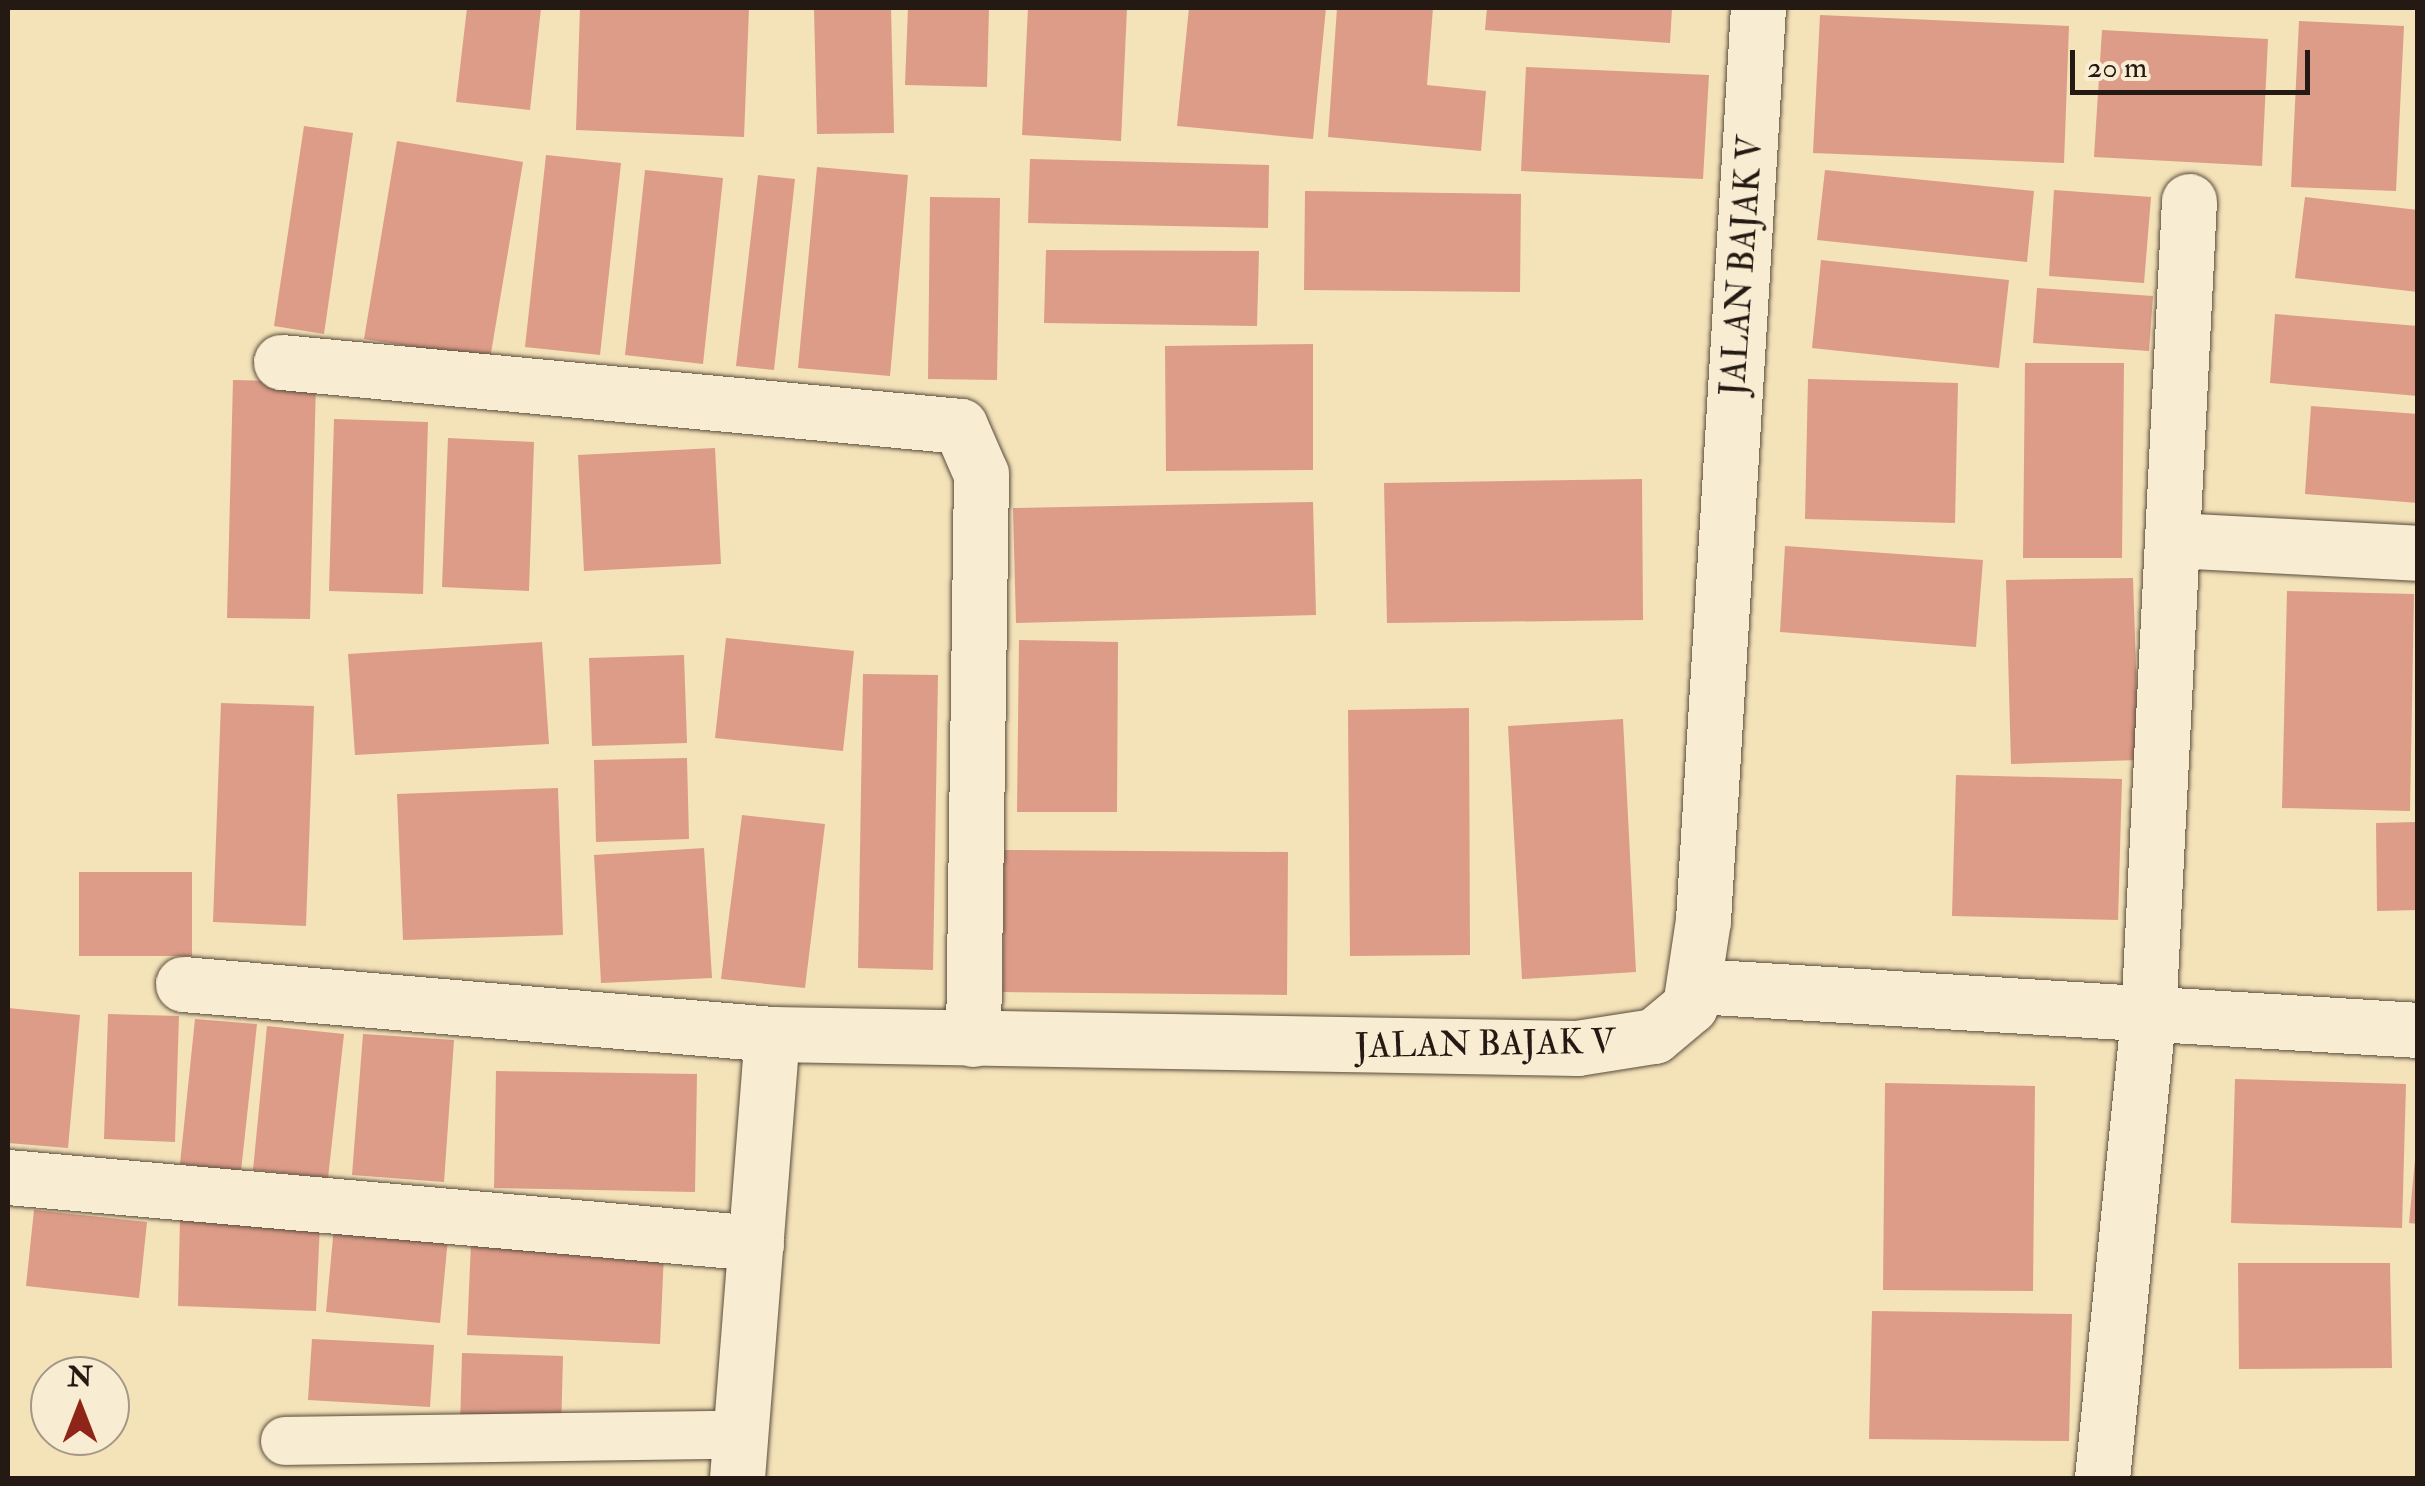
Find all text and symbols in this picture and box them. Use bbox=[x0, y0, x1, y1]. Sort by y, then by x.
scale bar bbox=[2075, 30, 2315, 92]
text: 20 m bbox=[2087, 49, 2147, 86]
street label: JALAN BAJAK V bbox=[1712, 135, 1772, 397]
street label: JALAN BAJAK V bbox=[1354, 1021, 1616, 1067]
north arrow bbox=[30, 1356, 130, 1456]
text: N bbox=[67, 1360, 93, 1395]

